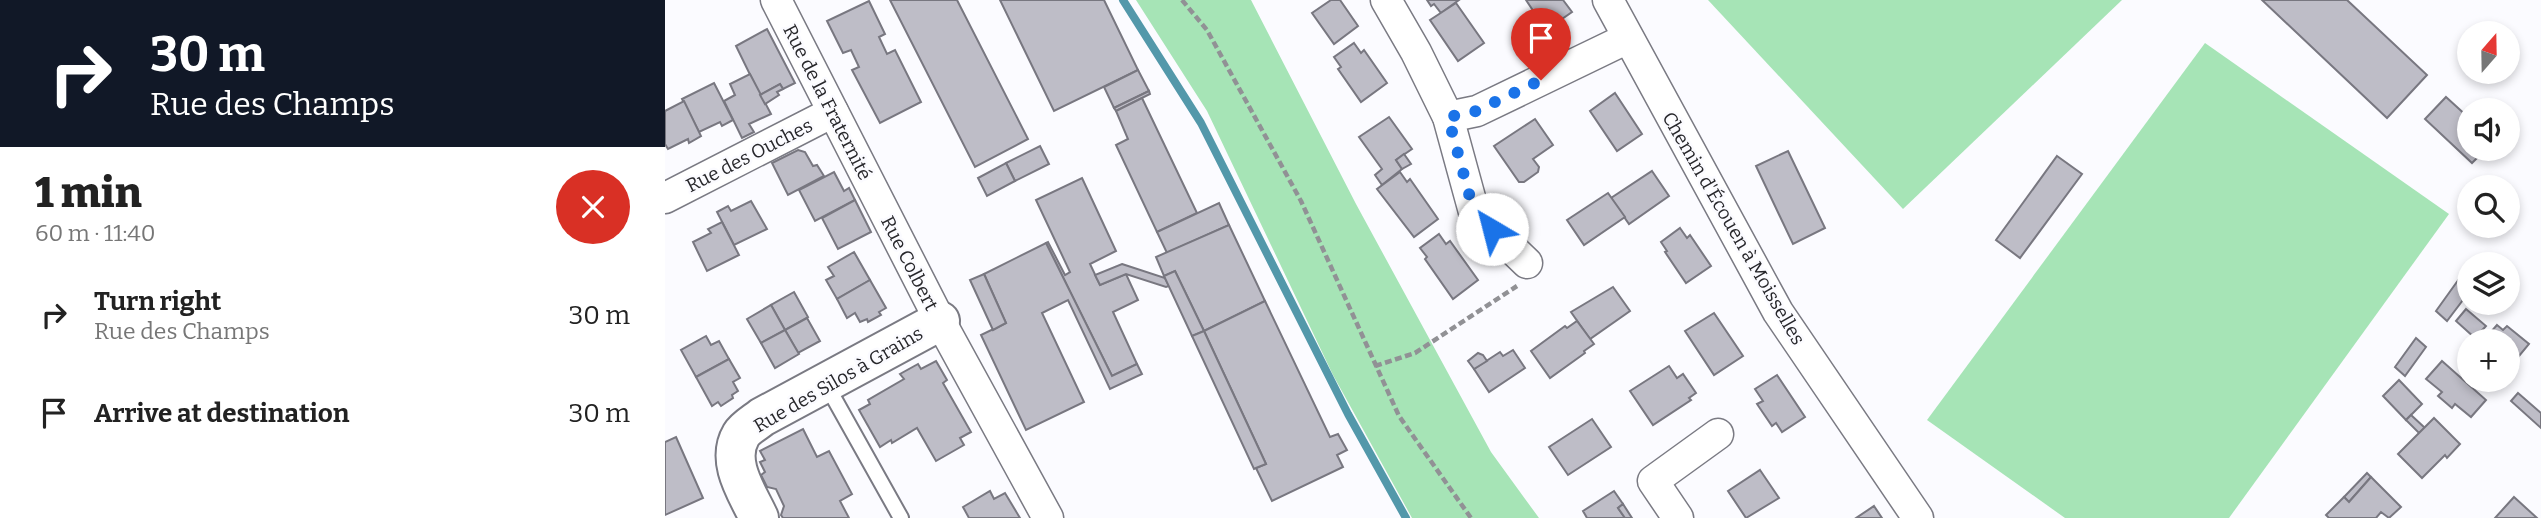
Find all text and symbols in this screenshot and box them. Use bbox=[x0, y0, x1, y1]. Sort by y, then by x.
pin bbox=[1511, 8, 1571, 80]
icon: arrive bbox=[1522, 19, 1560, 57]
street label: Rue de la Fraternité bbox=[778, 21, 877, 184]
north arrow bbox=[2457, 21, 2520, 84]
map controls bbox=[2457, 21, 2520, 392]
text: 30 m bbox=[150, 25, 265, 84]
icon: right bbox=[35, 28, 126, 119]
text: Rue des Champs bbox=[150, 85, 394, 123]
button: sound bbox=[2457, 98, 2520, 161]
street label: Chemin d'Écouen à Moisselles bbox=[1657, 108, 1810, 349]
street label: Rue des Ouches bbox=[682, 114, 816, 197]
text: 1 min bbox=[35, 168, 142, 218]
button: close bbox=[556, 170, 630, 244]
button: search bbox=[2457, 175, 2520, 238]
position arrow bbox=[1455, 192, 1529, 266]
street label: Rue Colbert bbox=[876, 212, 943, 314]
text: 60 m · 11:40 bbox=[35, 219, 156, 247]
button: layers bbox=[2457, 252, 2520, 315]
text: Turn right bbox=[94, 286, 221, 317]
icon: right bbox=[35, 296, 73, 334]
text: 30 m bbox=[569, 300, 630, 331]
text: Rue des Champs bbox=[94, 317, 270, 345]
street label: Rue des Silos à Grains bbox=[750, 322, 927, 437]
button: + bbox=[2457, 329, 2520, 392]
icon: arrive bbox=[35, 394, 73, 432]
text: Arrive at destination bbox=[94, 398, 349, 429]
text: 30 m bbox=[569, 398, 630, 429]

